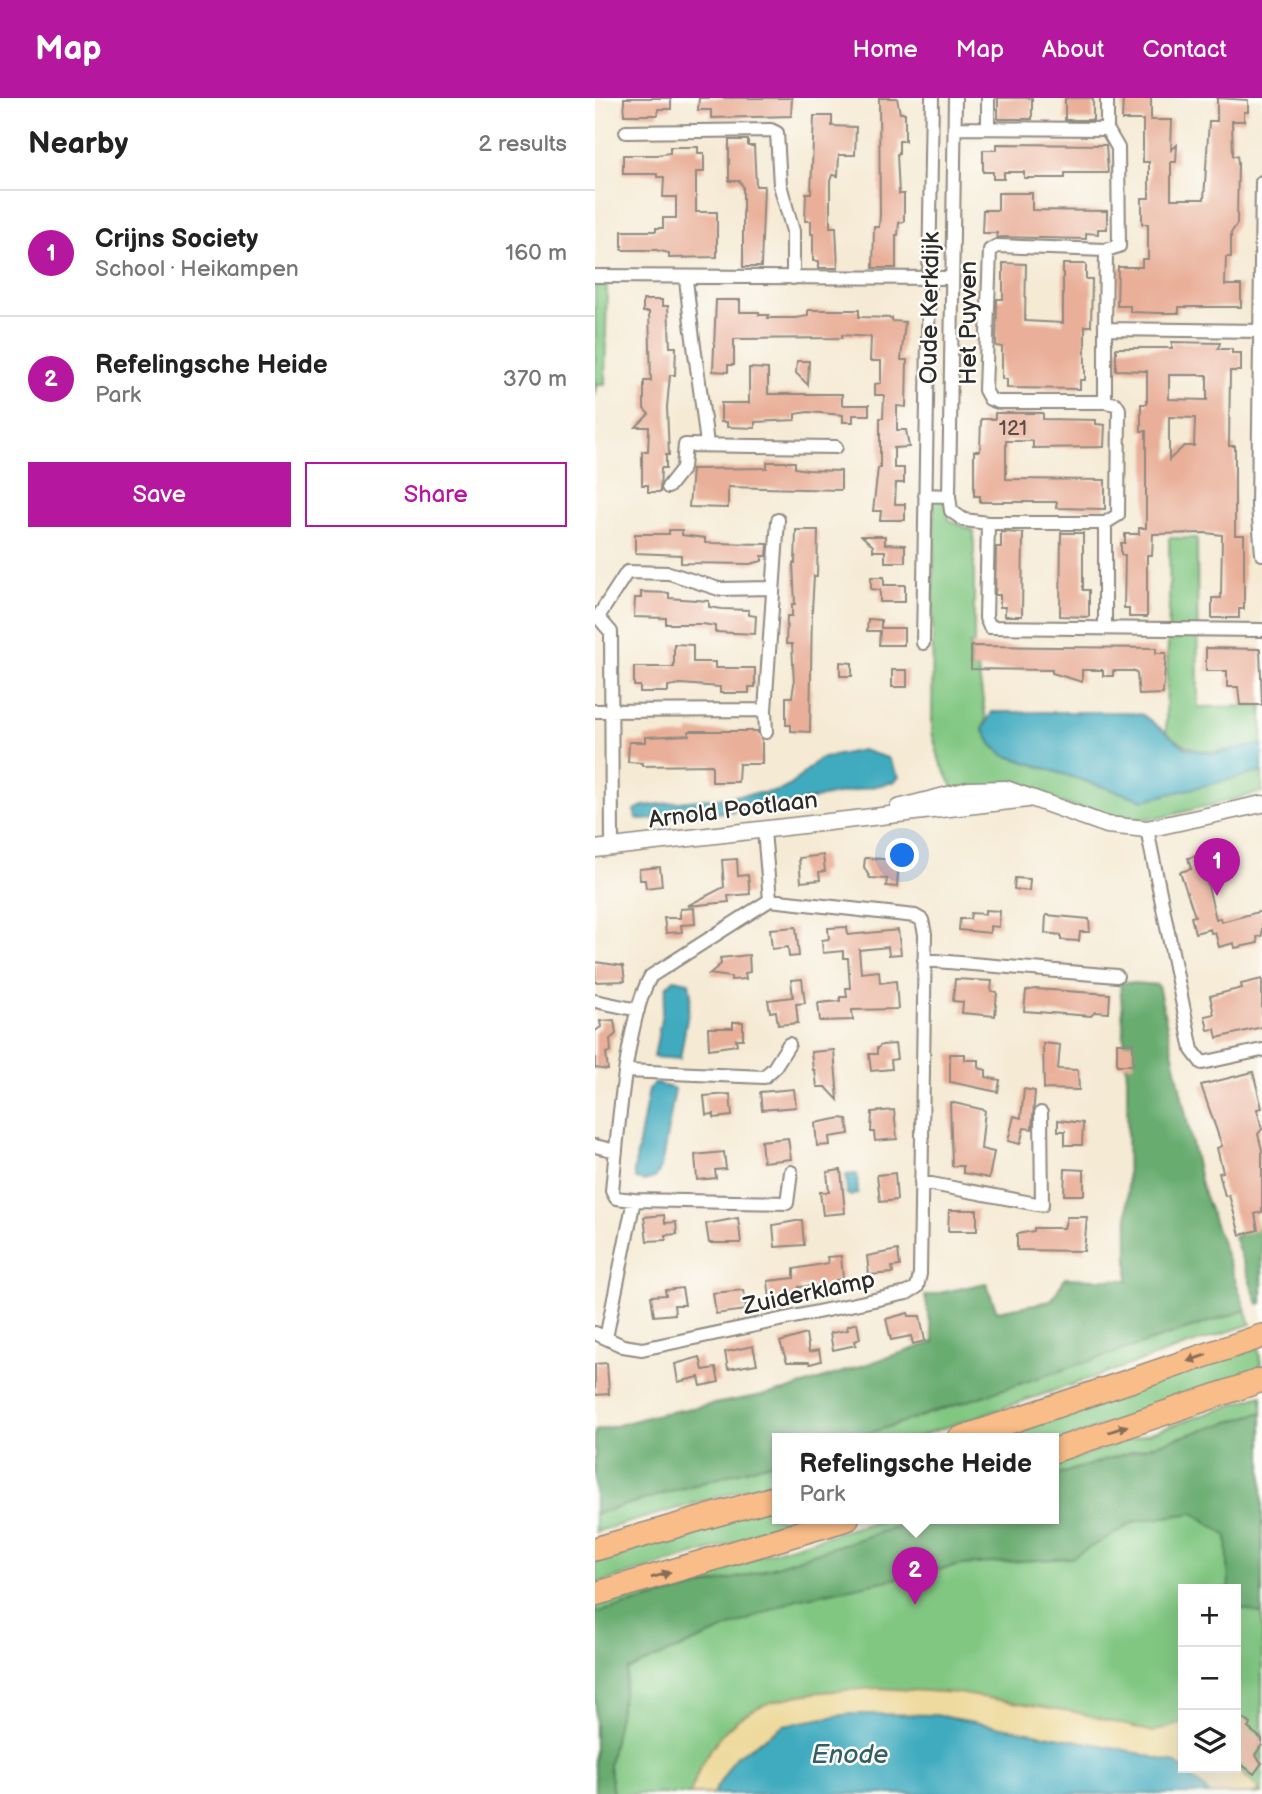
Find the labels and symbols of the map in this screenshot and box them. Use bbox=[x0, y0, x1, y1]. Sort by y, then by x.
street label: Oude Kerkdijk bbox=[914, 231, 946, 384]
street label: Het Puyven bbox=[954, 261, 983, 385]
house number: 121 bbox=[999, 416, 1027, 441]
street label: Arnold Pootlaan bbox=[647, 785, 819, 835]
your location bbox=[885, 838, 919, 872]
pin: 1 bbox=[1194, 838, 1240, 896]
street label: Zuiderklamp bbox=[739, 1265, 878, 1321]
one-way arrow bbox=[1187, 1353, 1208, 1364]
one-way arrow bbox=[1107, 1424, 1128, 1434]
pin: 2 bbox=[892, 1547, 938, 1605]
one-way arrow bbox=[650, 1569, 671, 1579]
water label: Enode bbox=[812, 1740, 888, 1771]

